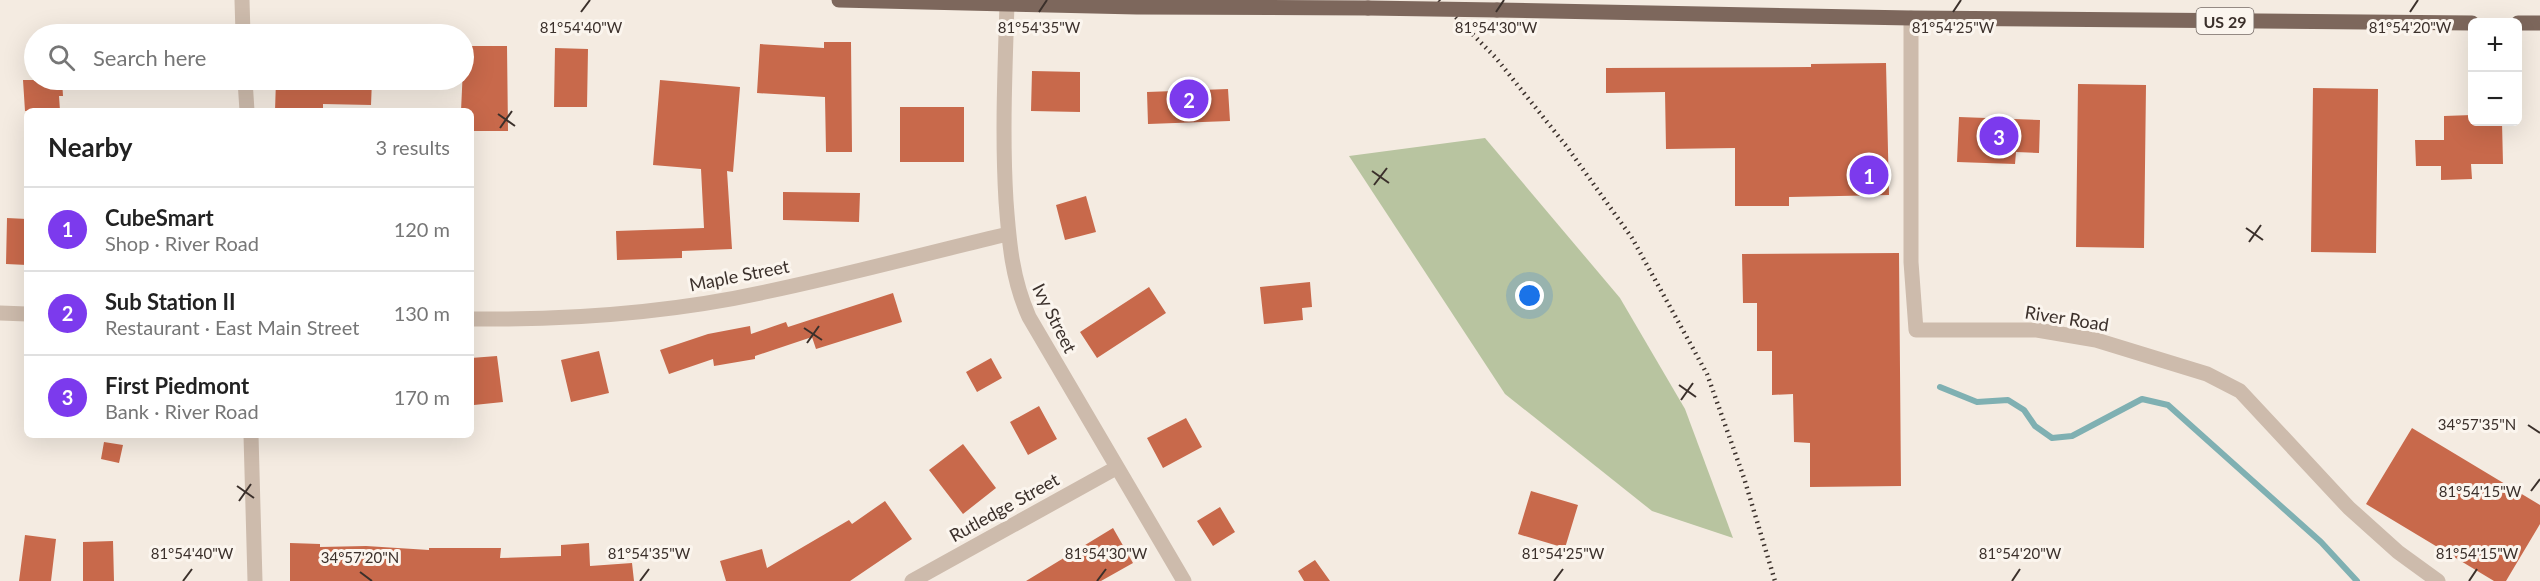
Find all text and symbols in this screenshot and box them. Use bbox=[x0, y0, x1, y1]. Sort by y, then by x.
road number: US 29 bbox=[2196, 8, 2254, 34]
text: 81°54'40"W bbox=[540, 18, 623, 36]
text: 81°54'35"W bbox=[998, 18, 1081, 36]
text: 81°54'30"W bbox=[1455, 18, 1538, 36]
text: 81°54'25"W bbox=[1912, 18, 1995, 36]
text: 81°54'20"W bbox=[2369, 18, 2452, 36]
map controls bbox=[2468, 18, 2522, 126]
button: + bbox=[2468, 18, 2522, 72]
search box bbox=[24, 24, 474, 90]
icon: search bbox=[45, 41, 78, 74]
text: Search here bbox=[93, 44, 206, 71]
button: − bbox=[2468, 72, 2522, 126]
pin: 2 bbox=[1170, 76, 1208, 122]
pin: 3 bbox=[1980, 114, 2018, 158]
text: Nearby bbox=[48, 131, 133, 163]
text: 3 results bbox=[375, 135, 450, 159]
pin: 1 bbox=[1850, 152, 1888, 198]
text: CubeSmart bbox=[105, 204, 214, 231]
text: 1 bbox=[62, 217, 73, 241]
text: 120 m bbox=[394, 217, 450, 241]
text: Shop · River Road bbox=[105, 231, 259, 255]
street label: Maple Street bbox=[687, 254, 791, 295]
street label: Ivy Street bbox=[1028, 280, 1082, 357]
your location bbox=[1515, 281, 1544, 310]
text: Sub Station II bbox=[105, 288, 235, 315]
text: 2 bbox=[62, 301, 73, 325]
text: 130 m bbox=[394, 301, 450, 325]
street label: River Road bbox=[2023, 301, 2111, 335]
text: Restaurant · East Main Street bbox=[105, 315, 359, 339]
text: First Piedmont bbox=[105, 372, 249, 399]
text: 3 bbox=[62, 385, 73, 409]
text: 170 m bbox=[394, 385, 450, 409]
text: Bank · River Road bbox=[105, 399, 259, 423]
text: 34°57'35"N bbox=[2438, 415, 2516, 433]
street label: Rutledge Street bbox=[945, 468, 1063, 546]
text: 81°54'15"W bbox=[2439, 482, 2522, 500]
text: 81°54'40"W bbox=[151, 544, 234, 562]
text: 81°54'35"W bbox=[608, 544, 691, 562]
text: 81°54'30"W bbox=[1065, 544, 1148, 562]
text: 81°54'25"W bbox=[1522, 544, 1605, 562]
text: 81°54'20"W bbox=[1979, 544, 2062, 562]
text: 81°54'15"W bbox=[2436, 544, 2519, 562]
text: 34°57'20"N bbox=[321, 548, 399, 566]

